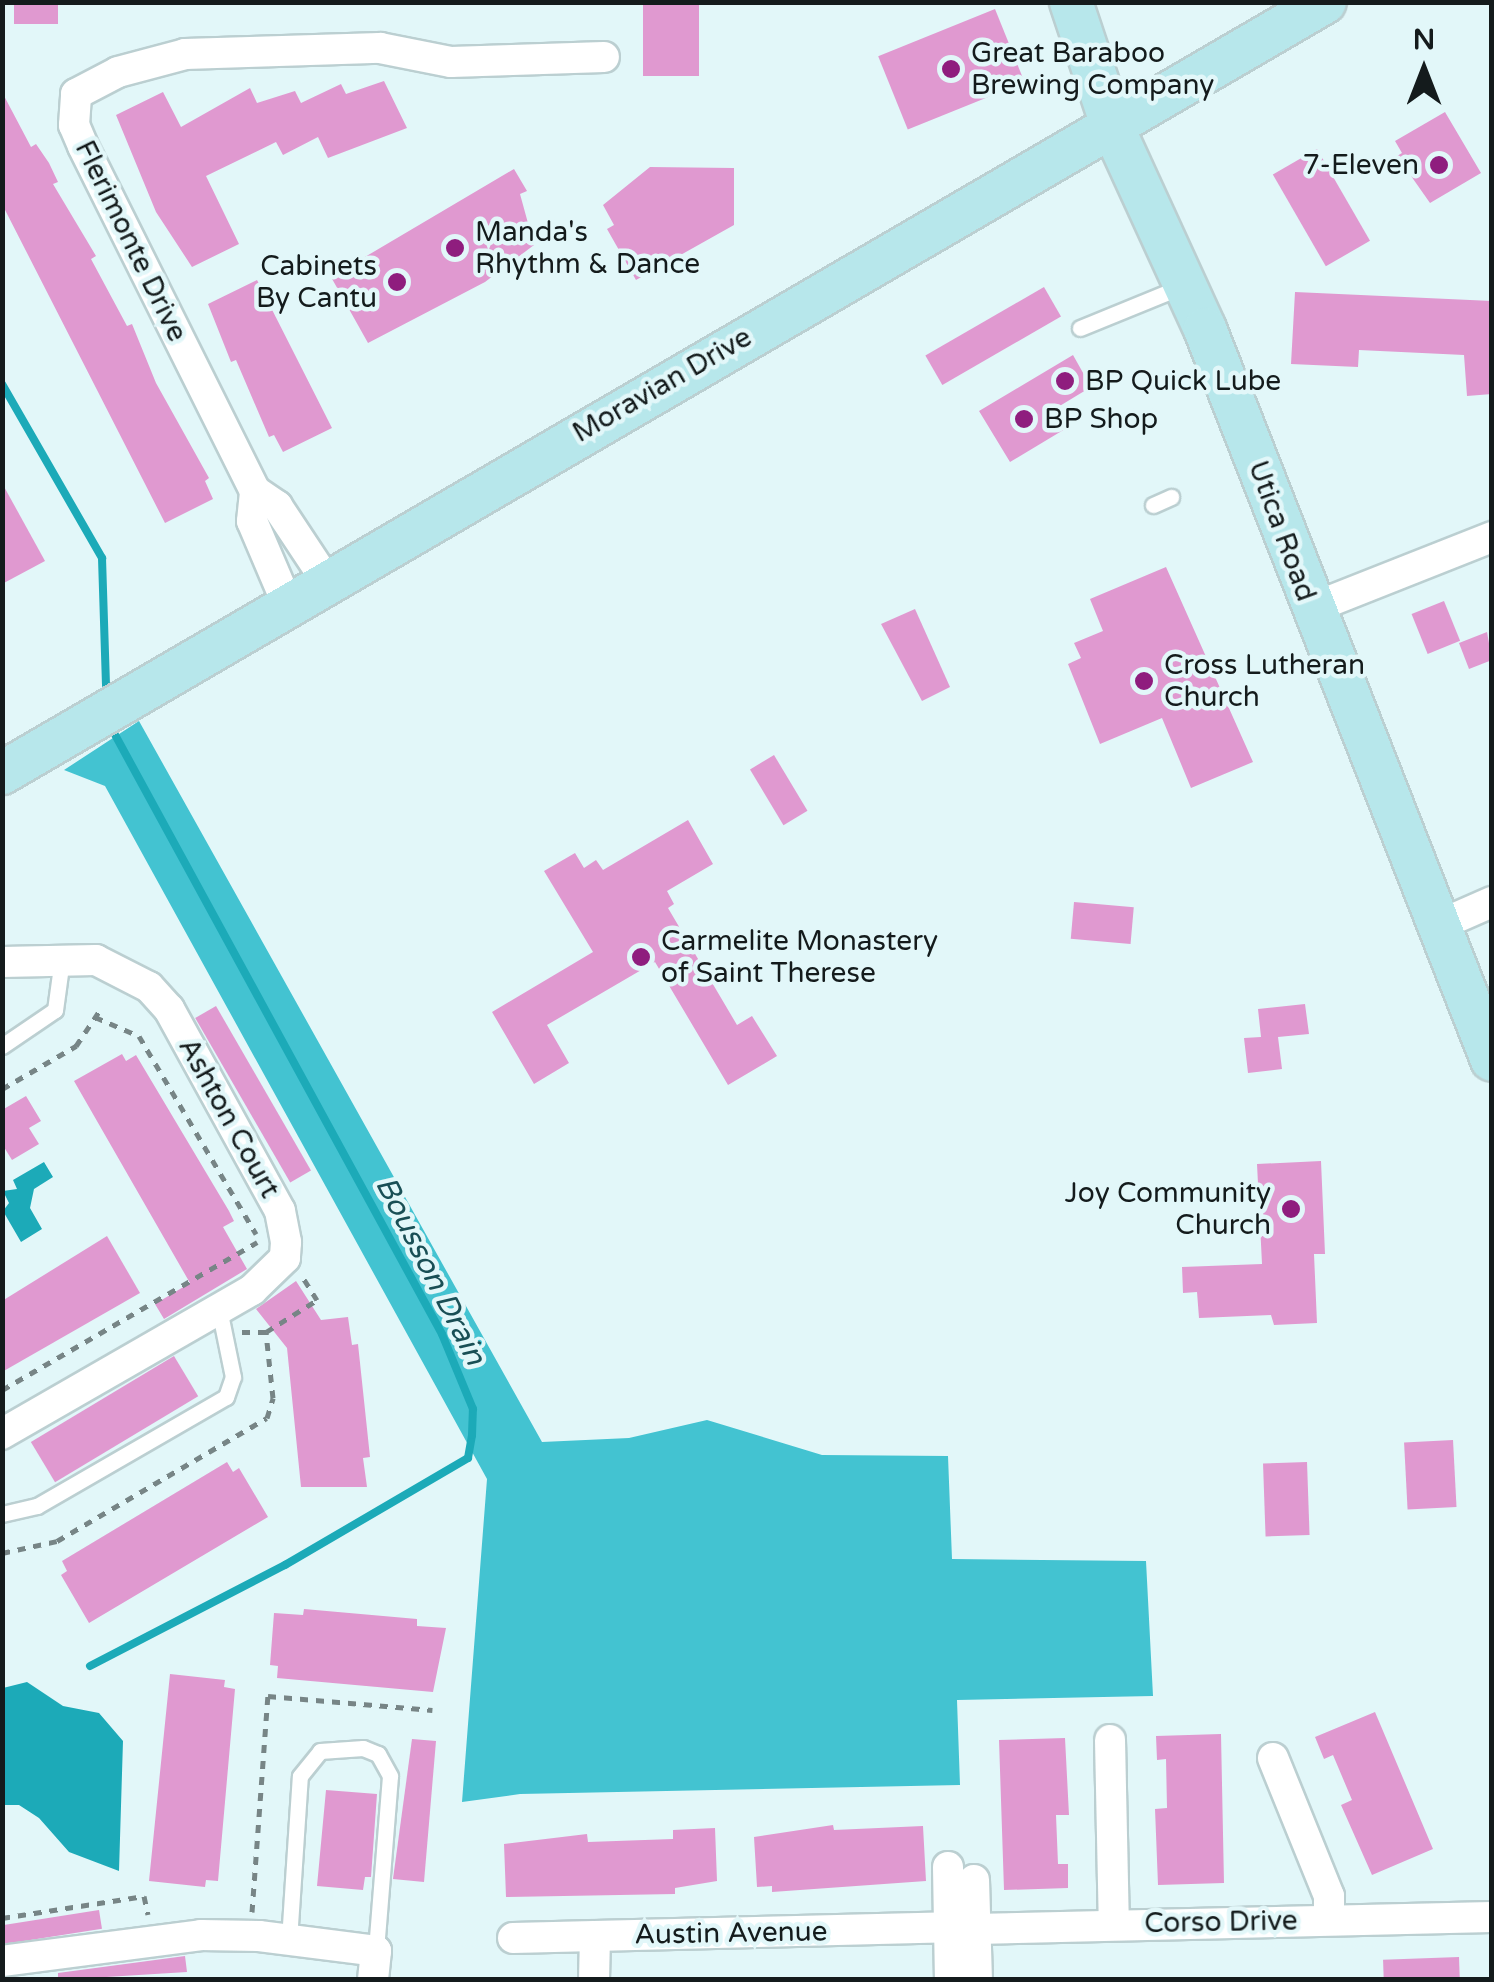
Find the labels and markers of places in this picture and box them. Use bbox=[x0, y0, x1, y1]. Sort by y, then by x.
place label: Great Baraboo Brewing Company bbox=[971, 36, 1214, 102]
marker: Great Baraboo Brewing Company bbox=[940, 58, 962, 80]
place label: 7-Eleven bbox=[1302, 148, 1419, 182]
marker: 7-Eleven bbox=[1428, 154, 1450, 176]
place label: Manda's Rhythm & Dance bbox=[475, 215, 700, 281]
marker: Manda's Rhythm & Dance bbox=[444, 237, 466, 259]
place label: Cabinets By Cantu bbox=[256, 249, 377, 315]
marker: Cabinets By Cantu bbox=[386, 271, 408, 293]
place label: BP Quick Lube bbox=[1085, 364, 1281, 398]
marker: BP Quick Lube bbox=[1054, 370, 1076, 392]
place label: BP Shop bbox=[1044, 402, 1158, 436]
marker: BP Shop bbox=[1013, 408, 1035, 430]
place label: Cross Lutheran Church bbox=[1164, 648, 1365, 714]
marker: Cross Lutheran Church bbox=[1133, 670, 1155, 692]
place label: Carmelite Monastery of Saint Therese bbox=[661, 924, 938, 990]
marker: Carmelite Monastery of Saint Therese bbox=[630, 946, 652, 968]
place label: Joy Community Church bbox=[1065, 1176, 1271, 1242]
marker: Joy Community Church bbox=[1280, 1198, 1302, 1220]

